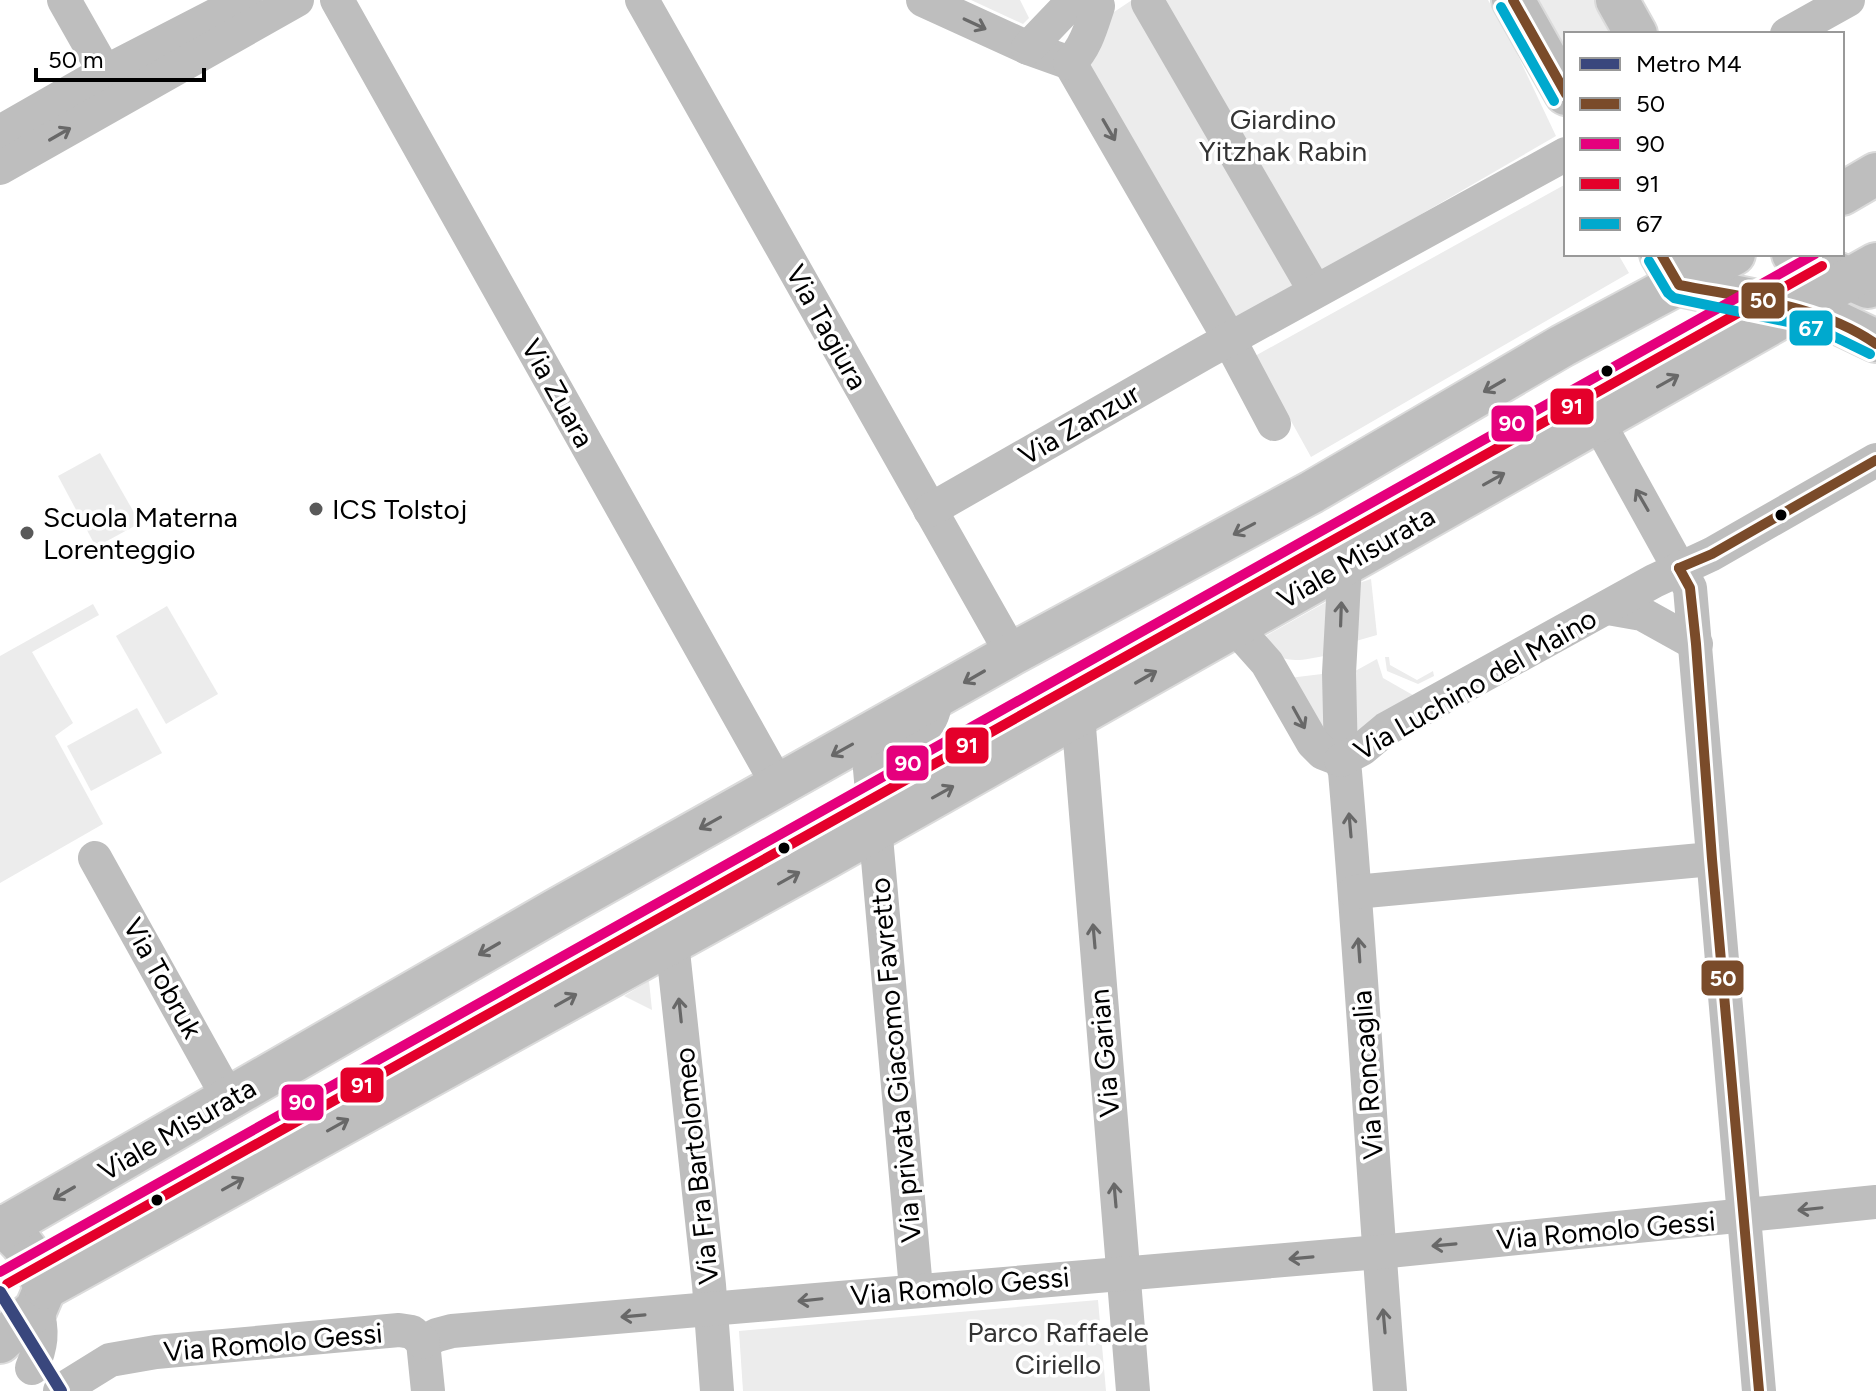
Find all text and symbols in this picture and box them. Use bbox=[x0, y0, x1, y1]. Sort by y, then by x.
one-way arrow bbox=[963, 17, 987, 32]
scale bar bbox=[36, 32, 204, 82]
legend bbox=[1564, 32, 1844, 256]
text: 50 m bbox=[48, 45, 104, 74]
text: Metro M4 bbox=[1636, 49, 1742, 78]
text: 50 bbox=[1636, 89, 1665, 118]
park label: Giardino Yitzhak Rabin bbox=[1199, 102, 1367, 168]
one-way arrow bbox=[1101, 118, 1117, 141]
one-way arrow bbox=[48, 126, 71, 142]
text: 90 bbox=[1636, 129, 1665, 158]
text: 91 bbox=[1636, 169, 1660, 198]
text: 67 bbox=[1636, 209, 1663, 238]
street label: Via Tagiura bbox=[779, 259, 875, 395]
line badge: 50 bbox=[1740, 281, 1786, 320]
text: 50 bbox=[1749, 287, 1777, 314]
line badge: 67 bbox=[1788, 309, 1834, 347]
text: 67 bbox=[1799, 315, 1824, 342]
street label: Via Zuara bbox=[514, 333, 602, 453]
unlabelled marker bbox=[1599, 363, 1615, 379]
one-way arrow bbox=[1655, 372, 1679, 388]
street label: Via Zanzur bbox=[1013, 376, 1146, 472]
one-way arrow bbox=[1483, 378, 1506, 394]
line badge: 91 bbox=[1549, 387, 1595, 426]
text: 91 bbox=[1561, 393, 1583, 420]
line badge: 90 bbox=[1490, 404, 1535, 443]
text: 90 bbox=[1498, 410, 1526, 437]
one-way arrow bbox=[1482, 470, 1505, 486]
one-way arrow bbox=[1634, 489, 1650, 512]
place label: ICS Tolstoj bbox=[332, 492, 467, 526]
street label: Viale Misurata bbox=[1271, 498, 1441, 616]
place label: Scuola Materna Lorenteggio bbox=[43, 500, 238, 566]
marker: ICS Tolstoj bbox=[307, 500, 325, 518]
unlabelled marker bbox=[1773, 507, 1789, 523]
one-way arrow bbox=[1232, 522, 1256, 537]
marker: Scuola Materna Lorenteggio bbox=[18, 524, 36, 542]
one-way arrow bbox=[1334, 601, 1349, 628]
street label: Via Luchino del Maino bbox=[1348, 601, 1602, 767]
one-way arrow bbox=[1134, 668, 1157, 684]
one-way arrow bbox=[962, 670, 986, 685]
one-way arrow bbox=[1291, 706, 1307, 729]
line badge: 91 bbox=[944, 726, 990, 765]
text: 91 bbox=[956, 732, 978, 759]
one-way arrow bbox=[831, 742, 854, 758]
line badge: 90 bbox=[885, 744, 930, 782]
text: 90 bbox=[894, 750, 922, 777]
one-way arrow bbox=[930, 784, 954, 799]
one-way arrow bbox=[1342, 813, 1357, 839]
one-way arrow bbox=[699, 816, 723, 832]
unlabelled marker bbox=[776, 840, 792, 856]
one-way arrow bbox=[777, 870, 800, 886]
street label: Via privata Giacomo Favretto bbox=[862, 876, 928, 1244]
street label: Via Tobruk bbox=[116, 912, 210, 1044]
one-way arrow bbox=[1087, 923, 1102, 950]
one-way arrow bbox=[1351, 938, 1366, 964]
one-way arrow bbox=[478, 941, 501, 957]
line badge: 50 bbox=[1700, 959, 1745, 997]
text: 50 bbox=[1709, 965, 1737, 992]
street label: Via Garian bbox=[1081, 987, 1127, 1119]
street label: Via Roncaglia bbox=[1344, 989, 1390, 1161]
one-way arrow bbox=[554, 992, 577, 1008]
one-way arrow bbox=[673, 997, 688, 1024]
street label: Via Fra Bartolomeo bbox=[667, 1046, 725, 1286]
line badge: 91 bbox=[339, 1066, 385, 1104]
street label: Viale Misurata bbox=[92, 1070, 262, 1188]
text: 91 bbox=[351, 1072, 373, 1099]
line badge: 90 bbox=[280, 1083, 325, 1122]
text: 90 bbox=[288, 1089, 316, 1116]
one-way arrow bbox=[325, 1116, 349, 1132]
one-way arrow bbox=[220, 1175, 244, 1191]
one-way arrow bbox=[1107, 1182, 1122, 1209]
one-way arrow bbox=[53, 1185, 76, 1201]
unlabelled marker bbox=[149, 1192, 165, 1208]
one-way arrow bbox=[1797, 1201, 1824, 1216]
street label: Via Romolo Gessi bbox=[1495, 1204, 1717, 1256]
one-way arrow bbox=[1431, 1238, 1458, 1253]
one-way arrow bbox=[1288, 1250, 1315, 1265]
street label: Via Romolo Gessi bbox=[849, 1260, 1071, 1312]
one-way arrow bbox=[797, 1293, 824, 1308]
one-way arrow bbox=[1376, 1308, 1391, 1335]
one-way arrow bbox=[620, 1309, 647, 1324]
park label: Parco Raffaele Ciriello bbox=[967, 1315, 1149, 1381]
street label: Via Romolo Gessi bbox=[162, 1316, 384, 1368]

